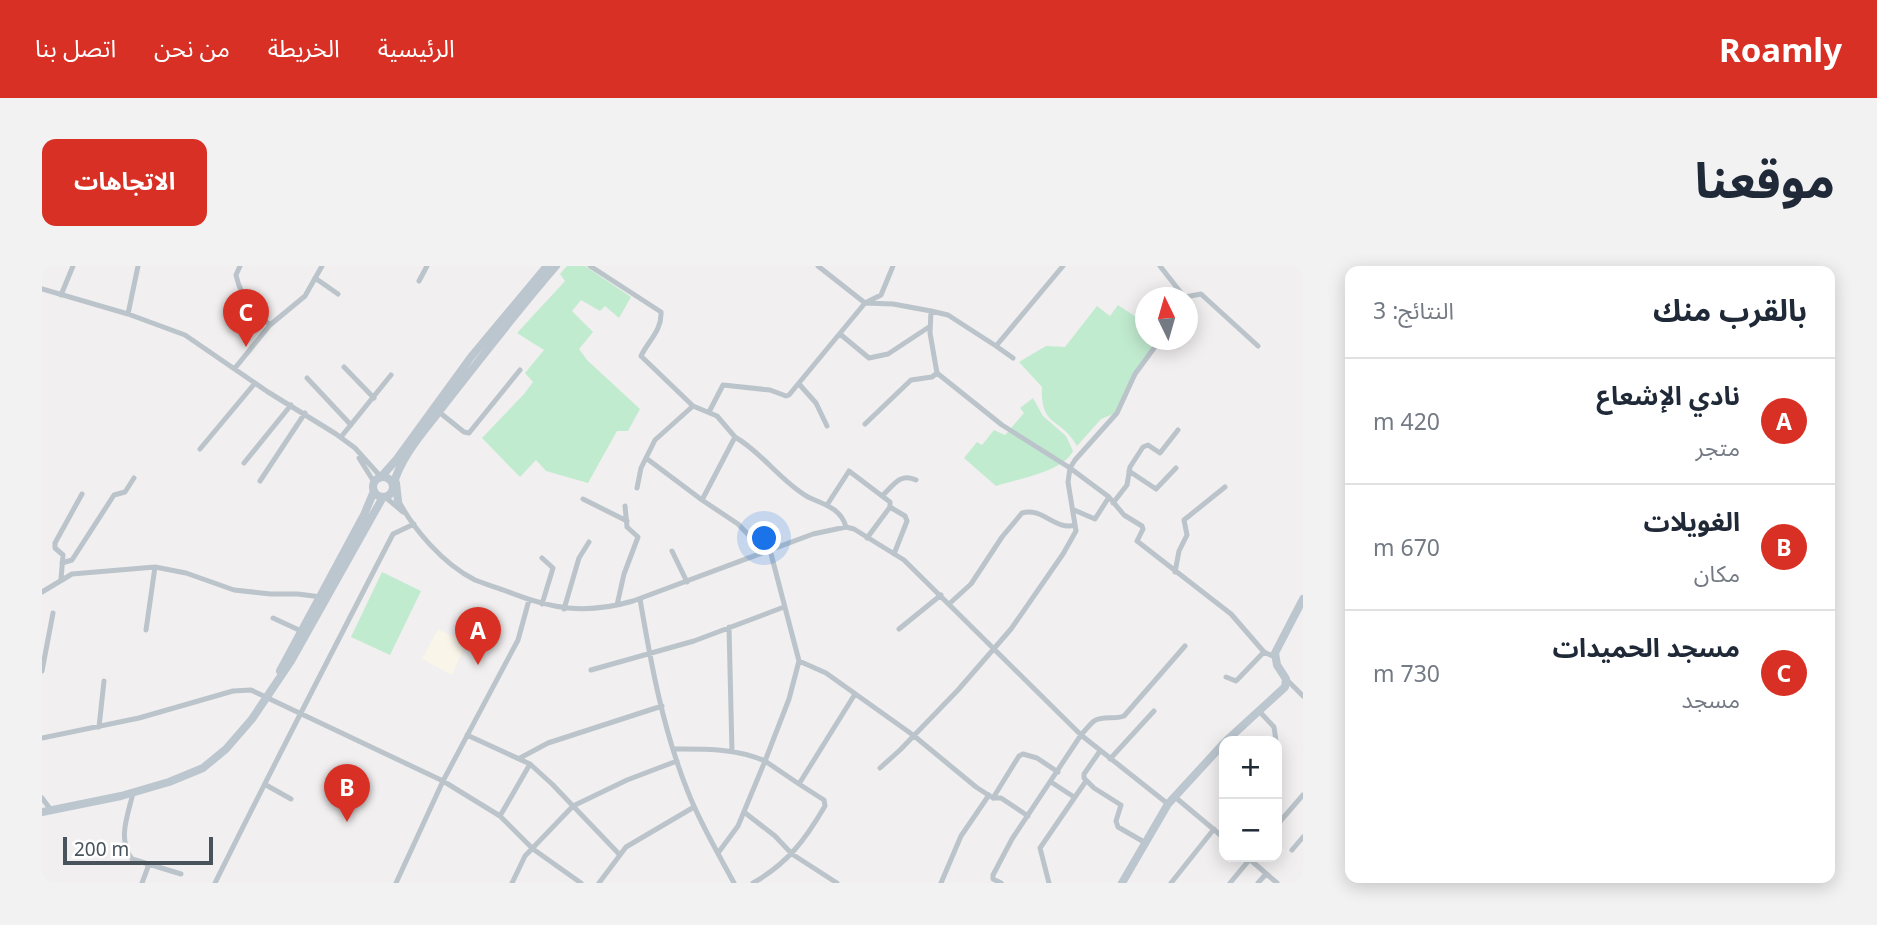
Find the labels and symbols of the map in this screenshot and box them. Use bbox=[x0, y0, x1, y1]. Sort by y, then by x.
north arrow bbox=[1135, 287, 1198, 350]
pin: C bbox=[223, 289, 269, 347]
your location bbox=[747, 521, 781, 555]
pin: A bbox=[455, 607, 501, 665]
pin: B bbox=[324, 764, 370, 822]
scale bar bbox=[63, 834, 214, 866]

